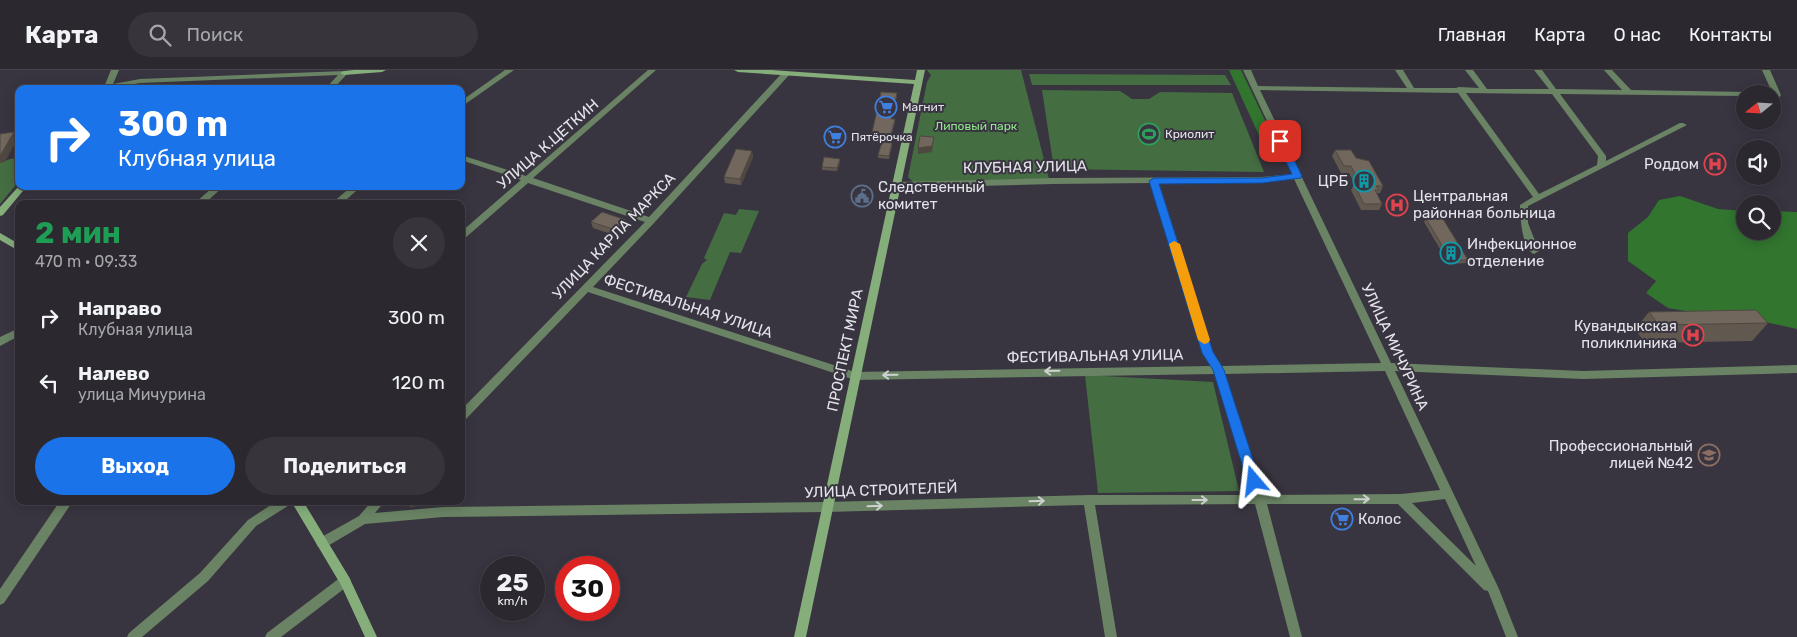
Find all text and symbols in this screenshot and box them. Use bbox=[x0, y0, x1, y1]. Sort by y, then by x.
search box bbox=[128, 12, 478, 57]
text: Карта bbox=[25, 21, 98, 49]
icon: search bbox=[146, 21, 174, 49]
text: Поиск bbox=[186, 23, 243, 46]
text: Главная bbox=[1438, 24, 1506, 46]
text: Карта bbox=[1534, 24, 1586, 46]
text: О нас bbox=[1614, 24, 1661, 46]
text: Контакты bbox=[1689, 24, 1772, 46]
north arrow bbox=[1736, 85, 1781, 130]
map controls bbox=[1736, 85, 1781, 240]
street label: УЛИЦА К.ЦЕТКИН bbox=[494, 95, 602, 193]
supermarket icon: Магнит bbox=[874, 95, 898, 119]
place label: Магнит bbox=[902, 100, 944, 114]
text: 300 m bbox=[118, 103, 228, 145]
icon: right bbox=[35, 105, 100, 170]
park label: Липовый парк bbox=[935, 119, 1018, 133]
pin bbox=[1259, 120, 1301, 162]
sports icon: Криолит bbox=[1137, 122, 1161, 146]
supermarket icon: Пятёрочка bbox=[823, 125, 847, 149]
place label: Криолит bbox=[1165, 127, 1214, 141]
icon: arrive bbox=[1266, 127, 1294, 155]
place label: Пятёрочка bbox=[851, 130, 913, 144]
button: sound bbox=[1736, 140, 1781, 185]
text: Клубная улица bbox=[118, 145, 276, 172]
hospital icon: Роддом bbox=[1703, 152, 1727, 176]
place label: Роддом bbox=[1644, 155, 1699, 173]
street label: КЛУБНАЯ УЛИЦА bbox=[963, 157, 1087, 177]
street label: УЛИЦА КАРЛА МАРКСА bbox=[549, 169, 679, 303]
building icon: ЦРБ bbox=[1352, 169, 1376, 193]
place label: ЦРБ bbox=[1318, 172, 1348, 190]
place label: Следственный комитет bbox=[878, 178, 985, 213]
public building icon: Следственный комитет bbox=[850, 184, 874, 208]
place label: Центральная районная больница bbox=[1413, 187, 1556, 222]
hospital icon: Центральная районная больница bbox=[1385, 193, 1409, 217]
button: search bbox=[1736, 195, 1781, 240]
text: 2 мин bbox=[35, 215, 121, 251]
button: close bbox=[393, 217, 445, 269]
place label: Инфекционное отделение bbox=[1467, 235, 1577, 270]
building icon: Инфекционное отделение bbox=[1439, 241, 1463, 265]
text: 470 m · 09:33 bbox=[35, 252, 137, 271]
street label: ФЕСТИВАЛЬНАЯ УЛИЦА bbox=[601, 270, 775, 342]
street label: УЛИЦА МИЧУРИНА bbox=[1358, 281, 1432, 413]
street label: ПРОСПЕКТ МИРА bbox=[823, 287, 867, 413]
text: Направо bbox=[78, 297, 162, 320]
icon: right bbox=[35, 304, 63, 332]
text: 300 m bbox=[388, 306, 445, 329]
place label: Кувандыкская поликлиника bbox=[1574, 317, 1677, 352]
text: Клубная улица bbox=[78, 320, 193, 339]
hospital icon: Кувандыкская поликлиника bbox=[1681, 323, 1705, 347]
street label: ФЕСТИВАЛЬНАЯ УЛИЦА bbox=[1006, 345, 1184, 367]
text: Налево bbox=[78, 362, 150, 385]
one-way arrow bbox=[1045, 366, 1061, 376]
icon: left bbox=[35, 369, 63, 397]
one-way arrow bbox=[882, 370, 898, 380]
text: 120 m bbox=[392, 371, 445, 394]
text: улица Мичурина bbox=[78, 385, 206, 404]
button: Выход bbox=[35, 437, 235, 495]
button: Поделиться bbox=[245, 437, 445, 495]
place label: Профессиональный лицей №42 bbox=[1549, 437, 1693, 472]
school or university icon: Профессиональный лицей №42 bbox=[1697, 443, 1721, 467]
position arrow bbox=[1227, 454, 1279, 506]
street label: УЛИЦА СТРОИТЕЛЕЙ bbox=[804, 478, 958, 502]
one-way arrow bbox=[1354, 494, 1370, 504]
one-way arrow bbox=[1192, 495, 1208, 505]
one-way arrow bbox=[1029, 496, 1045, 506]
one-way arrow bbox=[867, 501, 883, 510]
supermarket icon: Колос bbox=[1330, 507, 1354, 531]
place label: Колос bbox=[1358, 510, 1401, 528]
speed limit sign: 30 bbox=[555, 556, 620, 621]
text: 25 bbox=[496, 568, 529, 597]
text: km/h bbox=[498, 594, 527, 608]

